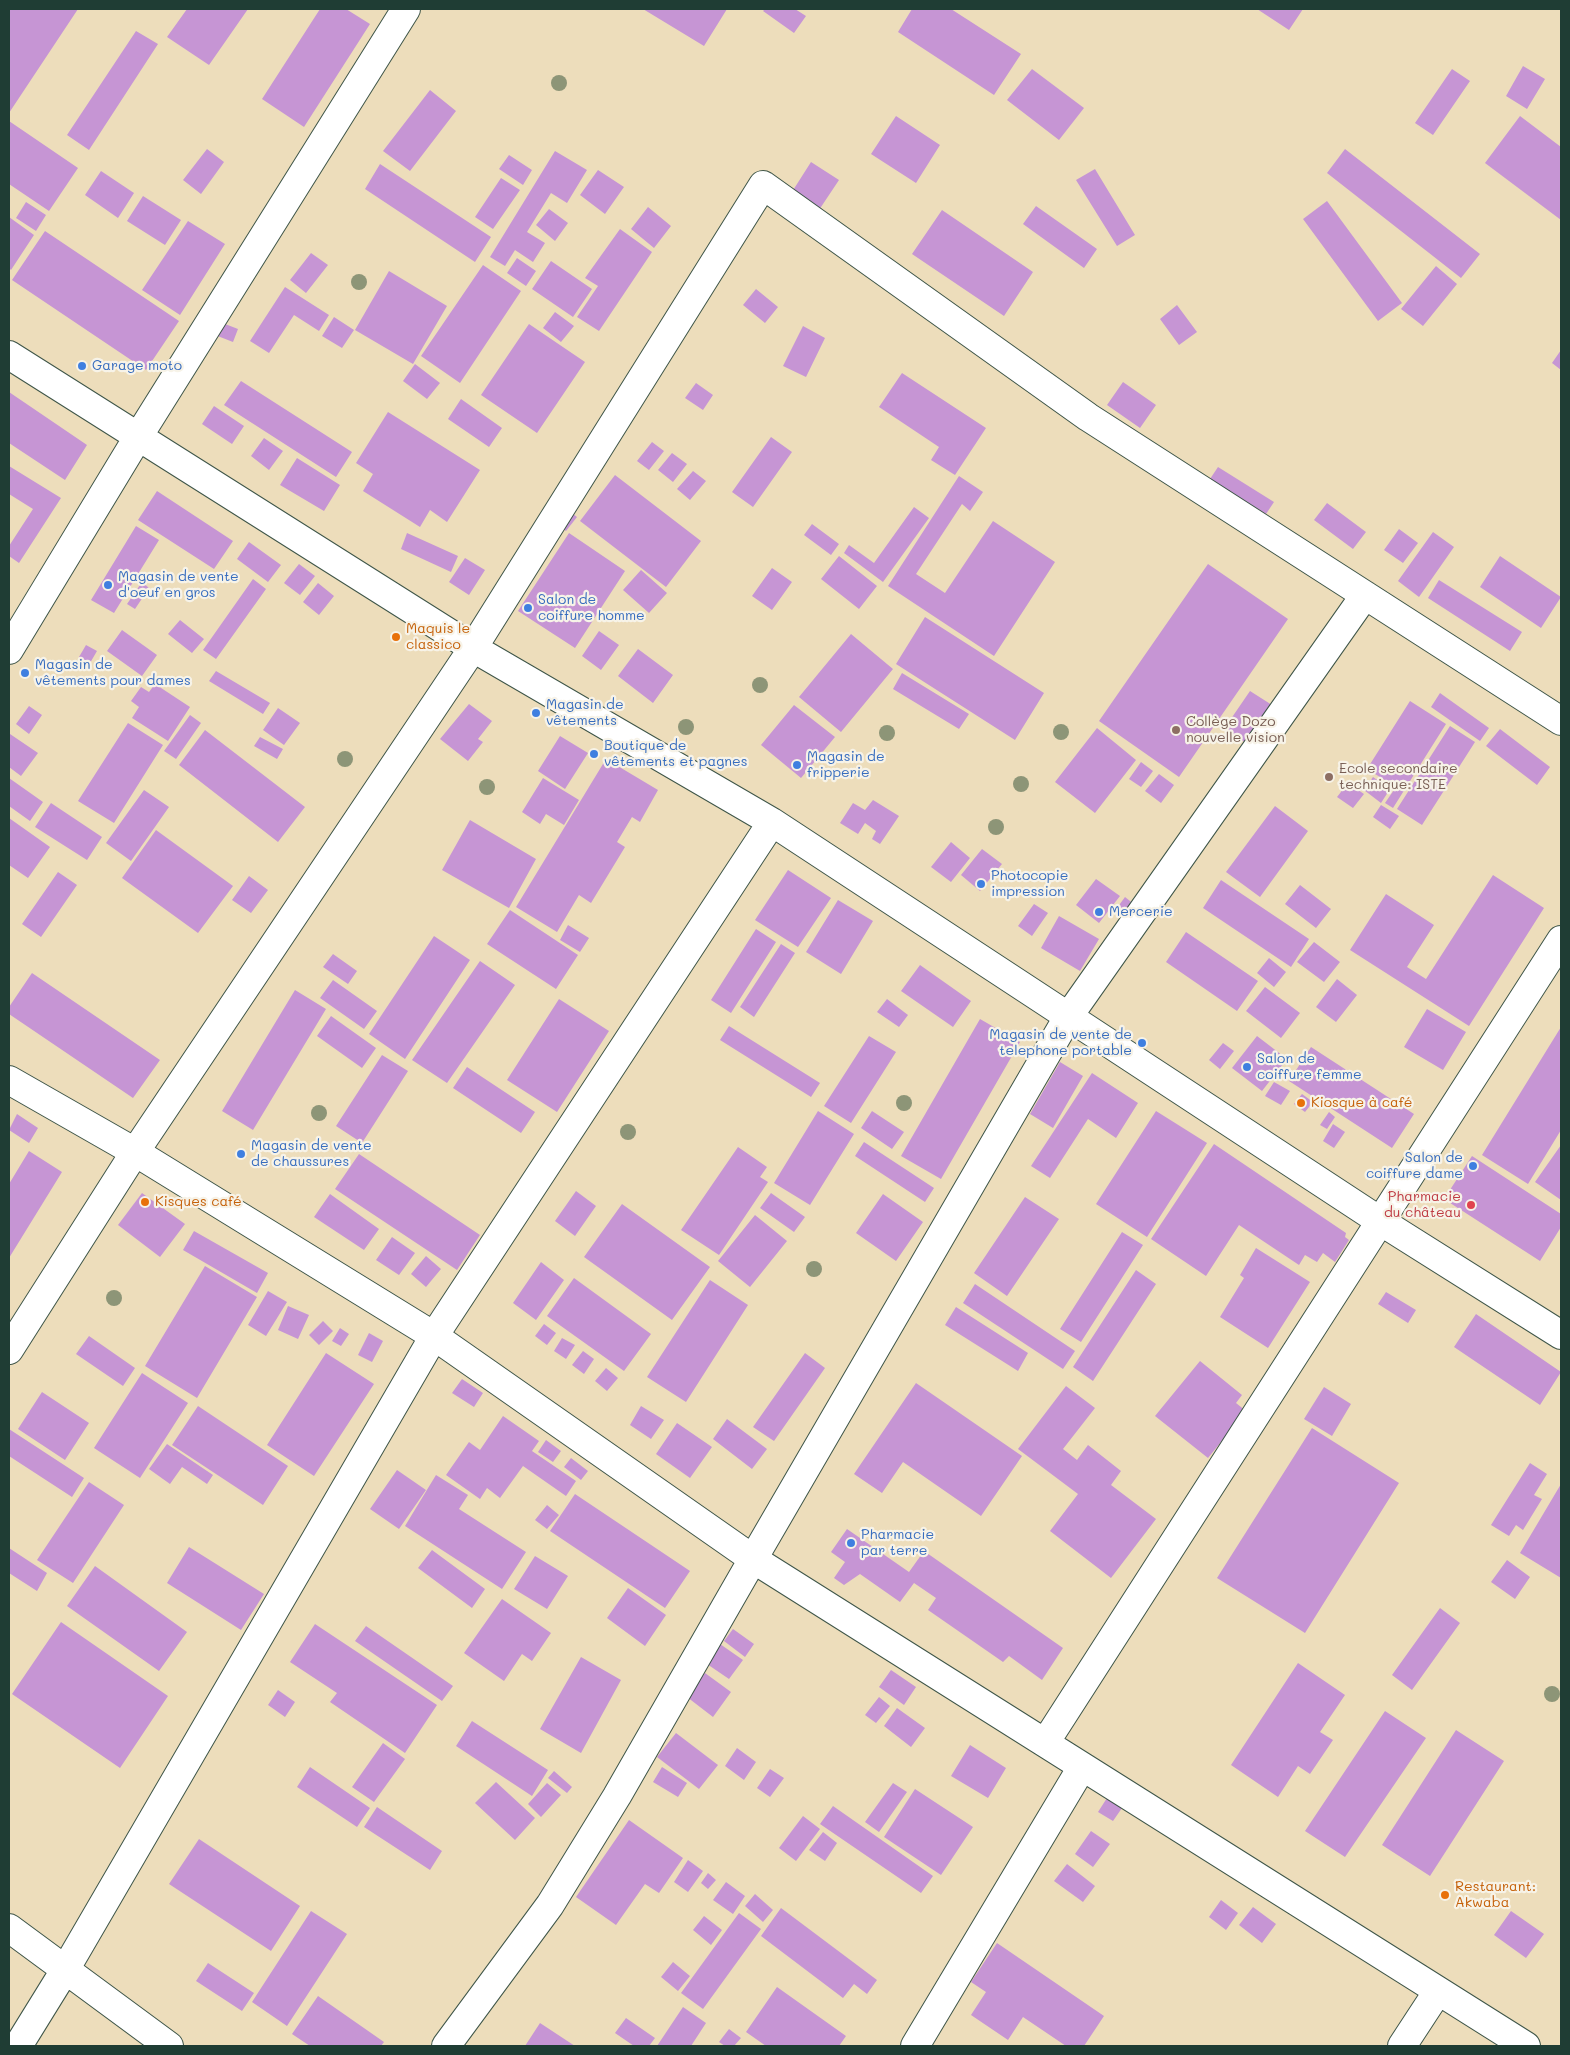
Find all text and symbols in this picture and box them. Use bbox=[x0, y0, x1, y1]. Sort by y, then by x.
place label: Garage moto bbox=[92, 358, 182, 374]
marker: Garage moto bbox=[76, 360, 88, 372]
place label: Magasin de vente d'oeuf en gros bbox=[118, 569, 239, 602]
marker: Magasin de vente d'oeuf en gros bbox=[102, 579, 114, 591]
place label: Salon de coiffure homme bbox=[538, 592, 645, 624]
marker: Salon de coiffure homme bbox=[522, 602, 534, 614]
place label: Maquis le classico bbox=[406, 621, 470, 654]
marker: Maquis le classico bbox=[390, 631, 402, 643]
place label: Magasin de vêtements pour dames bbox=[35, 657, 191, 690]
marker: Magasin de vêtements pour dames bbox=[19, 667, 31, 679]
place label: Magasin de vêtements bbox=[546, 697, 624, 730]
marker: Magasin de vêtements bbox=[530, 707, 542, 719]
place label: Collège Dozo nouvelle vision bbox=[1186, 714, 1285, 746]
marker: Collège Dozo nouvelle vision bbox=[1170, 724, 1182, 736]
place label: Boutique de vêtements et pagnes bbox=[604, 738, 748, 770]
marker: Boutique de vêtements et pagnes bbox=[588, 748, 600, 760]
place label: Magasin de fripperie bbox=[807, 749, 885, 782]
marker: Magasin de fripperie bbox=[791, 759, 803, 771]
place label: Ecole secondaire technique: ISTE bbox=[1339, 761, 1458, 794]
marker: Ecole secondaire technique: ISTE bbox=[1323, 771, 1335, 783]
place label: Photocopie impression bbox=[991, 868, 1068, 900]
marker: Photocopie impression bbox=[975, 878, 987, 890]
place label: Mercerie bbox=[1109, 904, 1173, 920]
marker: Mercerie bbox=[1093, 906, 1105, 918]
place label: Magasin de vente de telephone portable bbox=[989, 1027, 1132, 1060]
marker: Magasin de vente de telephone portable bbox=[1136, 1037, 1148, 1049]
place label: Salon de coiffure femme bbox=[1257, 1051, 1362, 1084]
marker: Salon de coiffure femme bbox=[1241, 1061, 1253, 1073]
place label: Kiosque à café bbox=[1311, 1095, 1412, 1111]
marker: Kiosque à café bbox=[1295, 1097, 1307, 1109]
place label: Magasin de vente de chaussures bbox=[251, 1138, 372, 1170]
marker: Magasin de vente de chaussures bbox=[235, 1148, 247, 1160]
place label: Salon de coiffure dame bbox=[1366, 1150, 1463, 1182]
marker: Salon de coiffure dame bbox=[1467, 1160, 1479, 1172]
place label: Pharmacie du château bbox=[1384, 1189, 1461, 1222]
place label: Kisques café bbox=[155, 1194, 242, 1210]
marker: Kisques café bbox=[139, 1196, 151, 1208]
marker: Pharmacie du château bbox=[1465, 1199, 1477, 1211]
place label: Pharmacie par terre bbox=[861, 1527, 934, 1560]
marker: Pharmacie par terre bbox=[845, 1537, 857, 1549]
place label: Restaurant: Akwaba bbox=[1455, 1879, 1536, 1911]
marker: Restaurant: Akwaba bbox=[1439, 1889, 1451, 1901]

